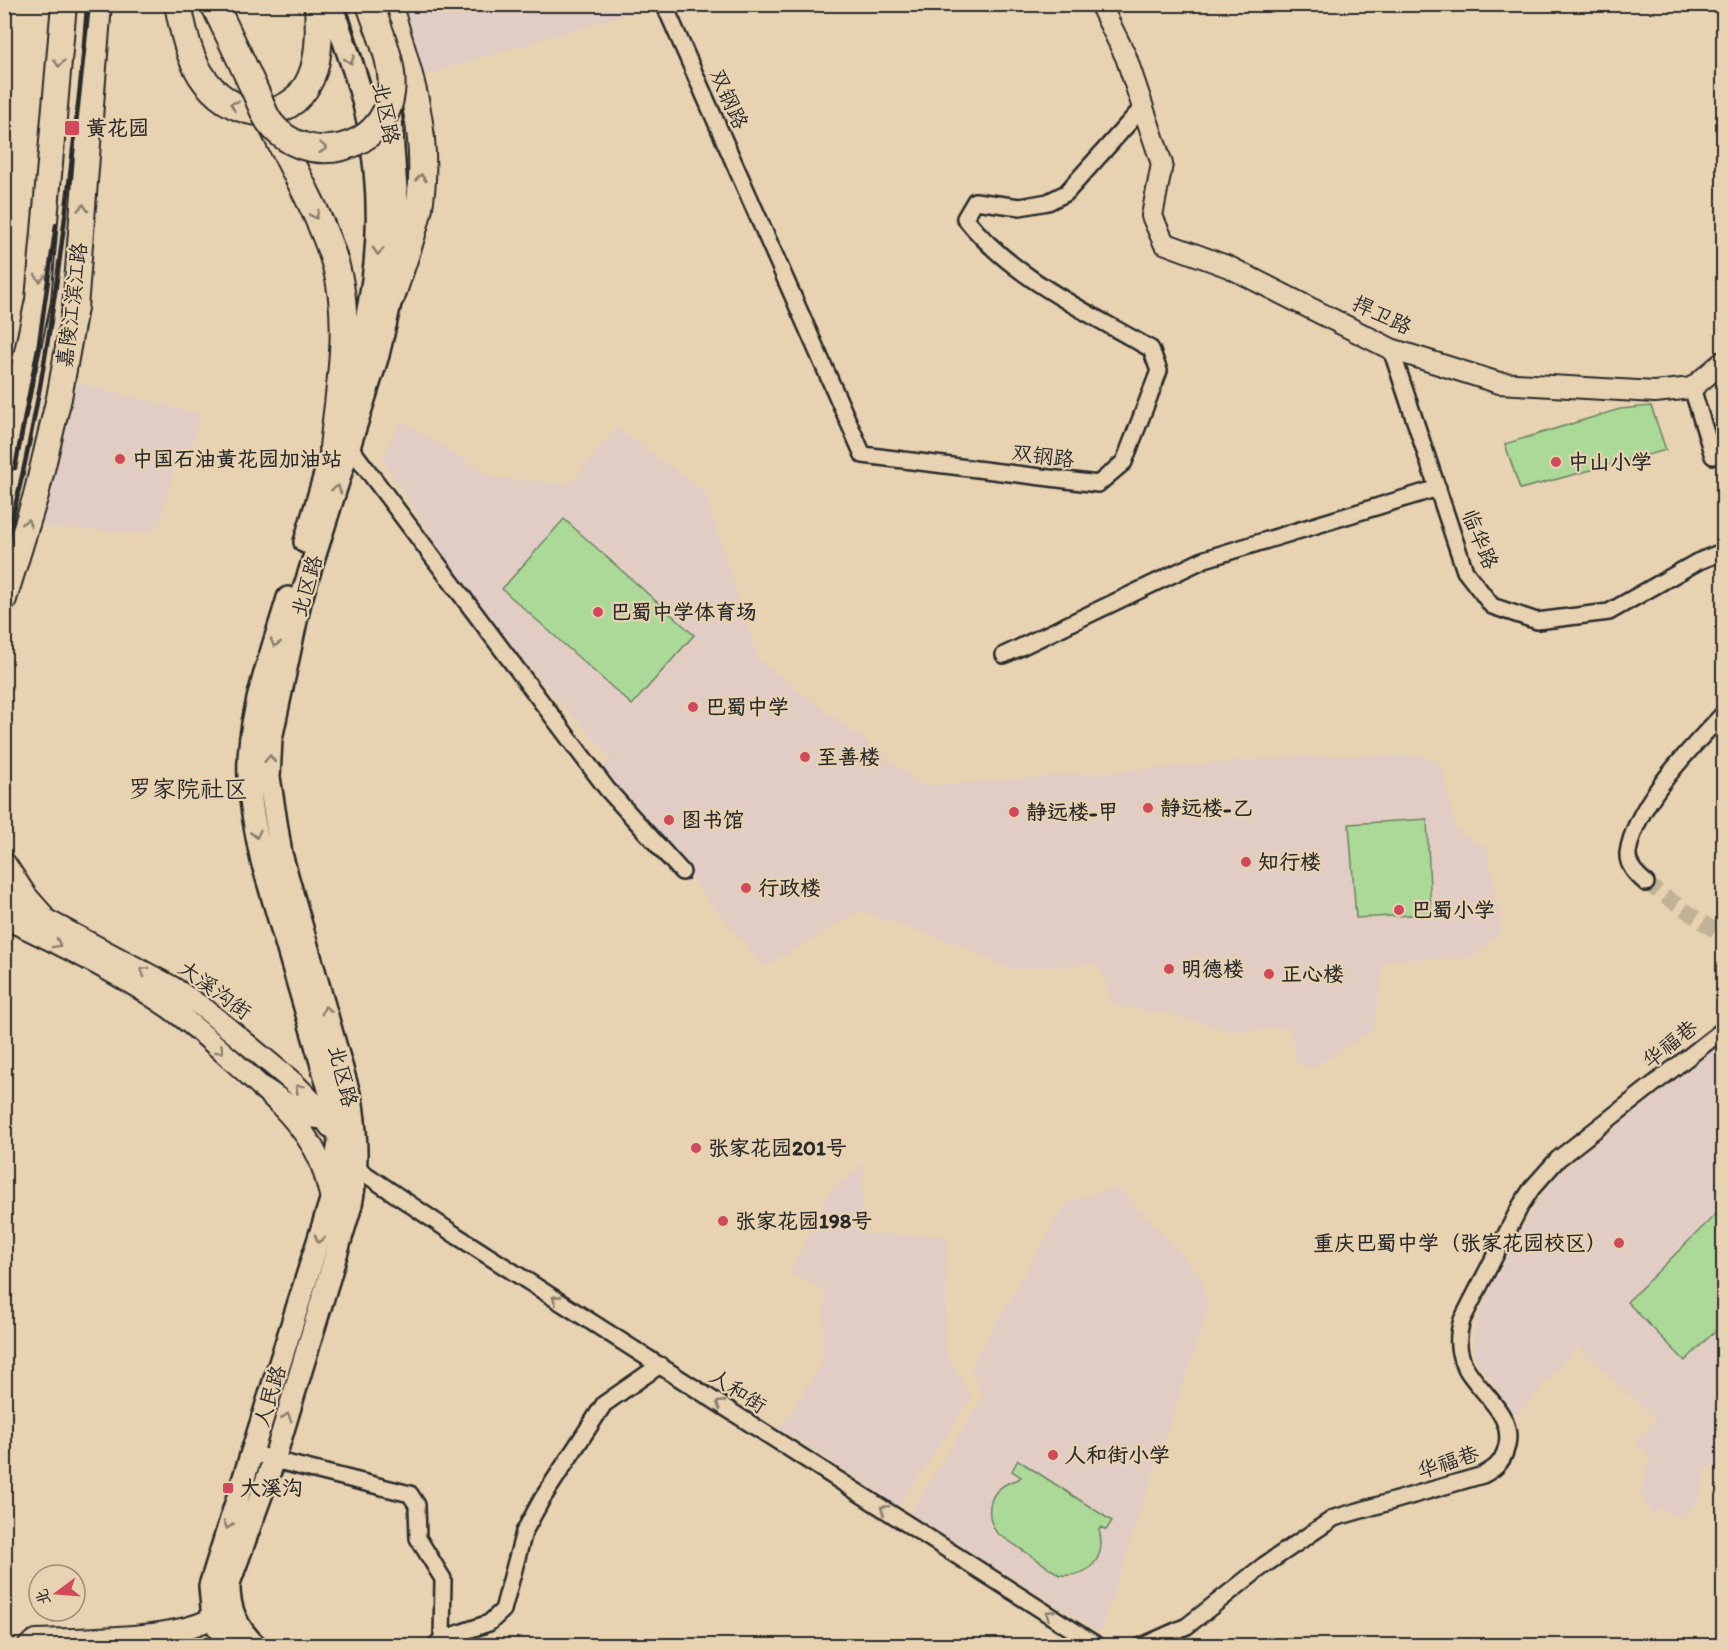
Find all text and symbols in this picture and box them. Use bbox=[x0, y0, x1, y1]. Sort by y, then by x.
one-way arrow bbox=[343, 54, 356, 65]
one-way arrow bbox=[52, 58, 65, 67]
street label: 双钢路 bbox=[705, 65, 754, 133]
street label: 北区路 bbox=[368, 80, 405, 146]
one-way arrow bbox=[230, 100, 241, 112]
place label: 黄花园 bbox=[86, 115, 149, 140]
marker: 黄花园 bbox=[63, 119, 81, 137]
one-way arrow bbox=[319, 142, 328, 155]
one-way arrow bbox=[415, 173, 428, 182]
one-way arrow bbox=[76, 203, 89, 212]
one-way arrow bbox=[307, 209, 319, 220]
street label: 嘉陵江滨江路 bbox=[51, 241, 92, 369]
one-way arrow bbox=[371, 247, 384, 256]
one-way arrow bbox=[34, 273, 47, 283]
street label: 捍卫路 bbox=[1348, 290, 1416, 339]
street label: 双钢路 bbox=[1010, 439, 1076, 472]
place label: 中国石油黄花园加油站 bbox=[132, 446, 342, 471]
place label: 中山小学 bbox=[1568, 449, 1652, 474]
marker: 中国石油黄花园加油站 bbox=[113, 452, 127, 466]
marker: 中山小学 bbox=[1549, 455, 1563, 469]
one-way arrow bbox=[330, 484, 342, 495]
street label: 临华路 bbox=[1457, 505, 1504, 573]
one-way arrow bbox=[20, 518, 32, 529]
street label: 北区路 bbox=[286, 552, 327, 620]
place label: 巴蜀中学体育场 bbox=[610, 599, 757, 624]
marker: 巴蜀中学体育场 bbox=[591, 605, 605, 619]
one-way arrow bbox=[270, 637, 282, 647]
place label: 巴蜀中学 bbox=[705, 694, 789, 719]
marker: 巴蜀中学 bbox=[686, 700, 700, 714]
place label: 至善楼 bbox=[817, 744, 880, 769]
marker: 至善楼 bbox=[798, 750, 812, 764]
one-way arrow bbox=[263, 754, 276, 763]
district label: 罗家院社区 bbox=[128, 774, 248, 803]
place label: 静远楼-乙 bbox=[1160, 795, 1252, 820]
place label: 静远楼-甲 bbox=[1026, 799, 1118, 824]
marker: 静远楼-乙 bbox=[1141, 801, 1155, 815]
marker: 静远楼-甲 bbox=[1007, 805, 1021, 819]
place label: 图书馆 bbox=[681, 807, 744, 832]
marker: 图书馆 bbox=[662, 813, 676, 827]
one-way arrow bbox=[249, 829, 262, 839]
place label: 知行楼 bbox=[1258, 849, 1321, 874]
marker: 知行楼 bbox=[1239, 855, 1253, 869]
place label: 行政楼 bbox=[758, 875, 821, 900]
marker: 行政楼 bbox=[739, 881, 753, 895]
place label: 巴蜀小学 bbox=[1411, 897, 1495, 922]
marker: 巴蜀小学 bbox=[1392, 903, 1406, 917]
one-way arrow bbox=[51, 936, 61, 948]
street label: 大溪沟街 bbox=[174, 955, 257, 1024]
place label: 明德楼 bbox=[1181, 956, 1244, 981]
place label: 正心楼 bbox=[1281, 961, 1344, 986]
marker: 明德楼 bbox=[1162, 962, 1176, 976]
one-way arrow bbox=[140, 967, 150, 978]
marker: 正心楼 bbox=[1262, 967, 1276, 981]
one-way arrow bbox=[320, 1005, 333, 1015]
street label: 华福巷 bbox=[1637, 1014, 1702, 1073]
street label: 北区路 bbox=[324, 1042, 363, 1109]
one-way arrow bbox=[213, 1043, 224, 1054]
one-way arrow bbox=[295, 1085, 306, 1096]
place label: 张家花园201号 bbox=[708, 1135, 847, 1160]
marker: 张家花园201号 bbox=[689, 1141, 703, 1155]
place label: 张家花园198号 bbox=[735, 1208, 872, 1233]
marker: 张家花园198号 bbox=[716, 1214, 730, 1228]
place label: 重庆巴蜀中学（张家花园校区） bbox=[1313, 1230, 1607, 1255]
one-way arrow bbox=[314, 1233, 326, 1244]
marker: 重庆巴蜀中学（张家花园校区） bbox=[1612, 1236, 1626, 1250]
one-way arrow bbox=[552, 1295, 563, 1306]
street label: 人民路 bbox=[248, 1362, 291, 1430]
street label: 人和街 bbox=[705, 1363, 771, 1418]
one-way arrow bbox=[716, 1400, 727, 1411]
one-way arrow bbox=[280, 1412, 292, 1423]
street label: 华福巷 bbox=[1414, 1440, 1482, 1483]
place label: 人和街小学 bbox=[1065, 1442, 1170, 1467]
marker: 人和街小学 bbox=[1046, 1448, 1060, 1462]
place label: 大溪沟 bbox=[240, 1475, 303, 1500]
marker: 大溪沟 bbox=[221, 1481, 235, 1495]
one-way arrow bbox=[880, 1505, 891, 1516]
one-way arrow bbox=[223, 1519, 235, 1530]
north arrow bbox=[27, 1563, 87, 1623]
text: 北 bbox=[32, 1587, 54, 1607]
one-way arrow bbox=[1044, 1610, 1055, 1621]

